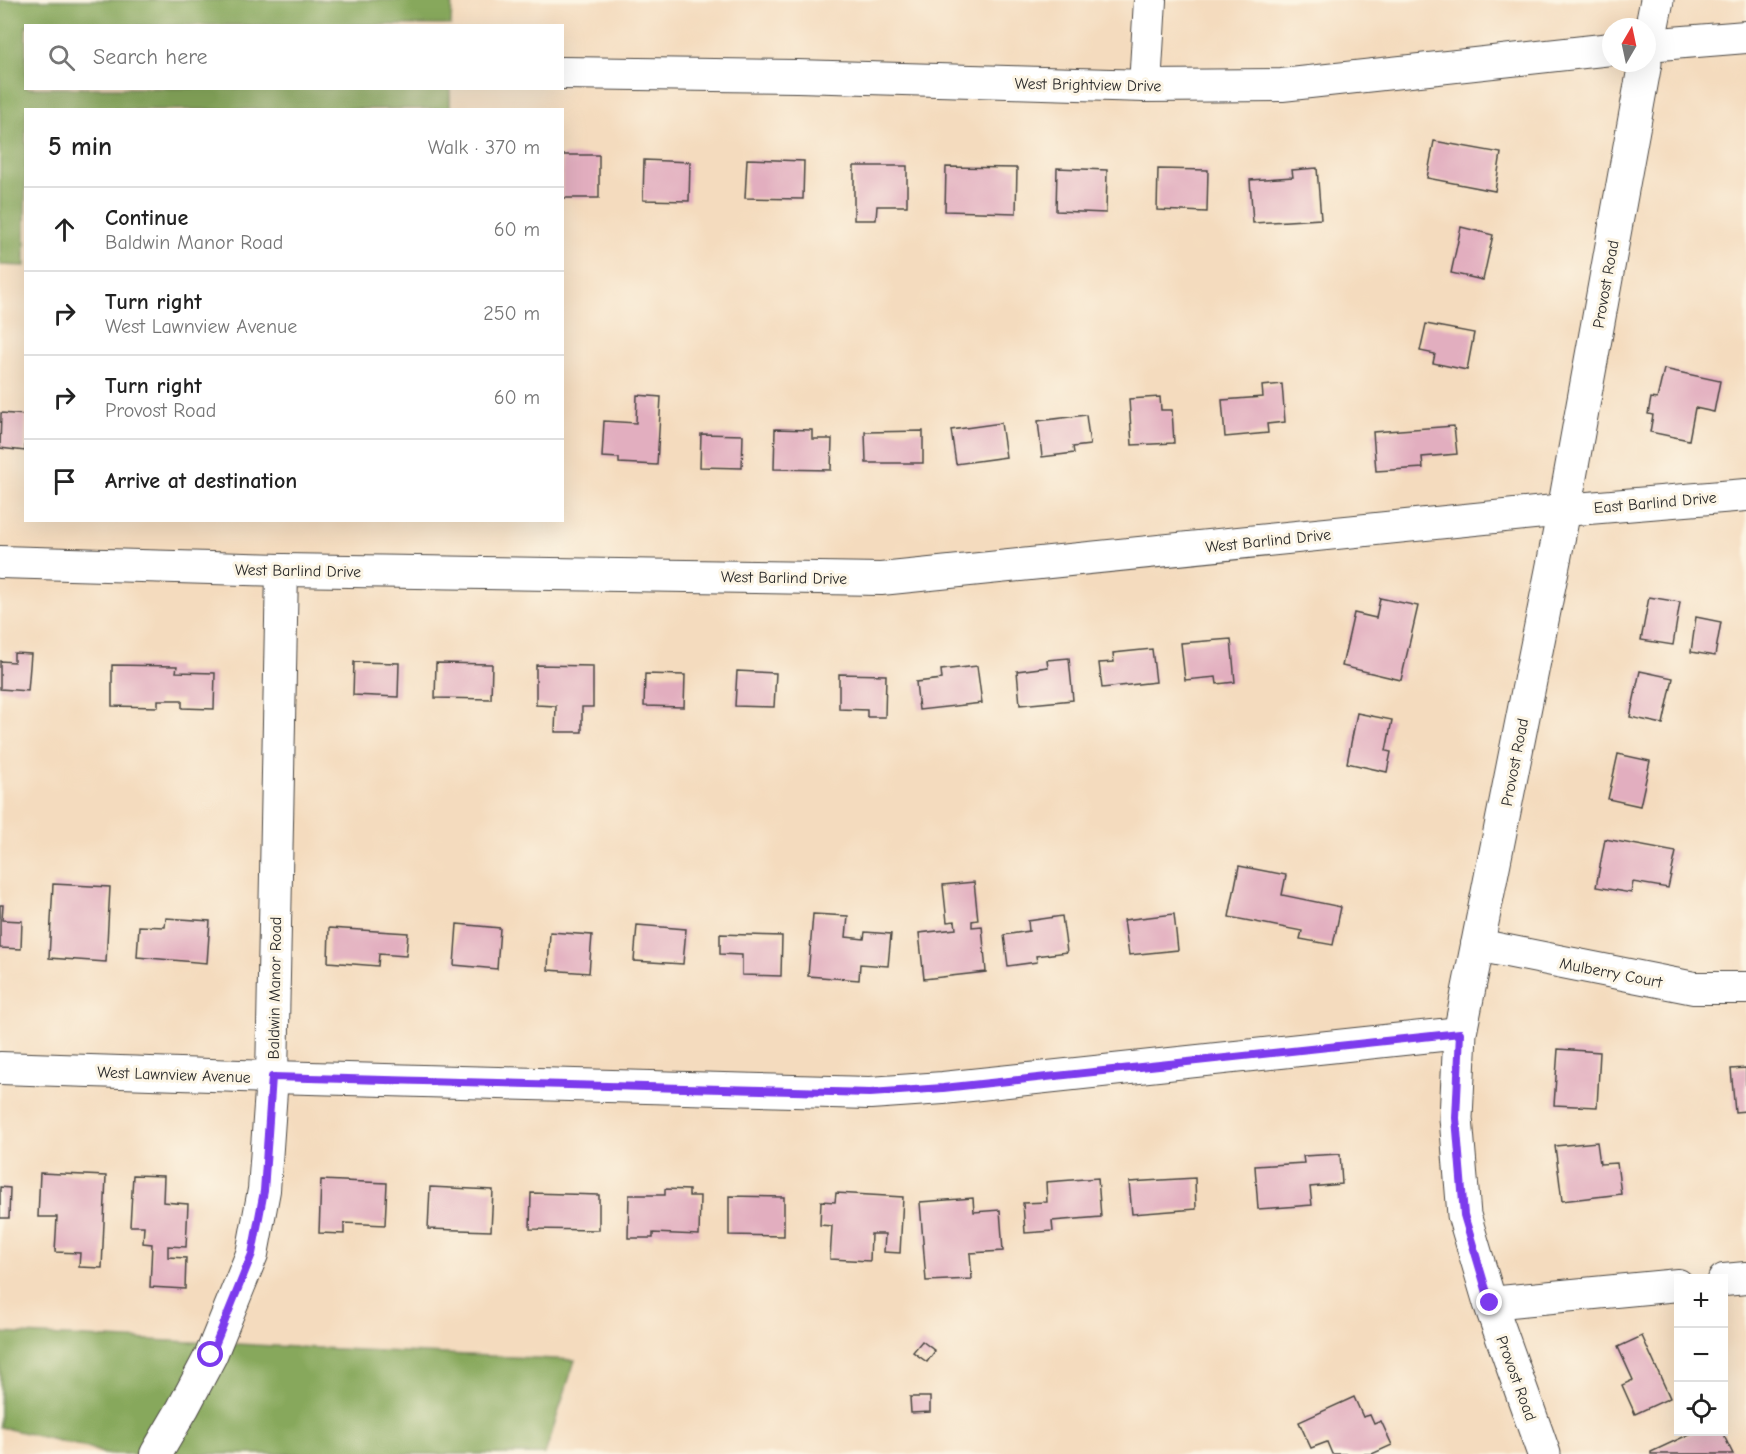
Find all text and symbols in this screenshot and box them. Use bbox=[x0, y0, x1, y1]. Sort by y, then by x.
north arrow bbox=[1602, 18, 1656, 72]
search box bbox=[24, 24, 564, 90]
icon: search bbox=[45, 41, 78, 74]
text: Search here bbox=[93, 44, 208, 70]
street label: West Brightview Drive bbox=[1015, 75, 1161, 95]
text: 5 min bbox=[48, 132, 112, 162]
text: Walk · 370 m bbox=[428, 136, 540, 159]
text: Continue bbox=[105, 205, 188, 231]
icon: ahead bbox=[48, 213, 81, 246]
text: 60 m bbox=[494, 218, 540, 241]
text: Baldwin Manor Road bbox=[105, 231, 283, 254]
street label: Provost Road bbox=[1589, 239, 1623, 330]
text: Turn right bbox=[105, 289, 202, 315]
icon: right bbox=[48, 297, 81, 330]
text: 250 m bbox=[483, 302, 540, 325]
text: West Lawnview Avenue bbox=[105, 315, 297, 338]
text: Turn right bbox=[105, 373, 202, 399]
icon: right bbox=[48, 381, 81, 414]
text: 60 m bbox=[494, 386, 540, 409]
text: Provost Road bbox=[105, 399, 216, 422]
icon: arrive bbox=[48, 465, 81, 498]
text: Arrive at destination bbox=[105, 468, 297, 494]
street label: East Barlind Drive bbox=[1593, 489, 1717, 517]
street label: West Barlind Drive bbox=[1204, 525, 1332, 557]
street label: West Barlind Drive bbox=[235, 561, 361, 581]
street label: West Barlind Drive bbox=[721, 568, 847, 588]
street label: Provost Road bbox=[1498, 717, 1532, 808]
street label: Baldwin Manor Road bbox=[265, 916, 285, 1060]
street label: Mulberry Court bbox=[1558, 954, 1664, 992]
street label: West Lawnview Avenue bbox=[97, 1063, 251, 1087]
map controls bbox=[1674, 1274, 1728, 1436]
button: + bbox=[1674, 1274, 1728, 1328]
route end bbox=[1476, 1289, 1502, 1315]
button: − bbox=[1674, 1328, 1728, 1382]
street label: Provost Road bbox=[1492, 1333, 1540, 1423]
route start bbox=[197, 1341, 223, 1367]
button: locate bbox=[1674, 1382, 1728, 1436]

